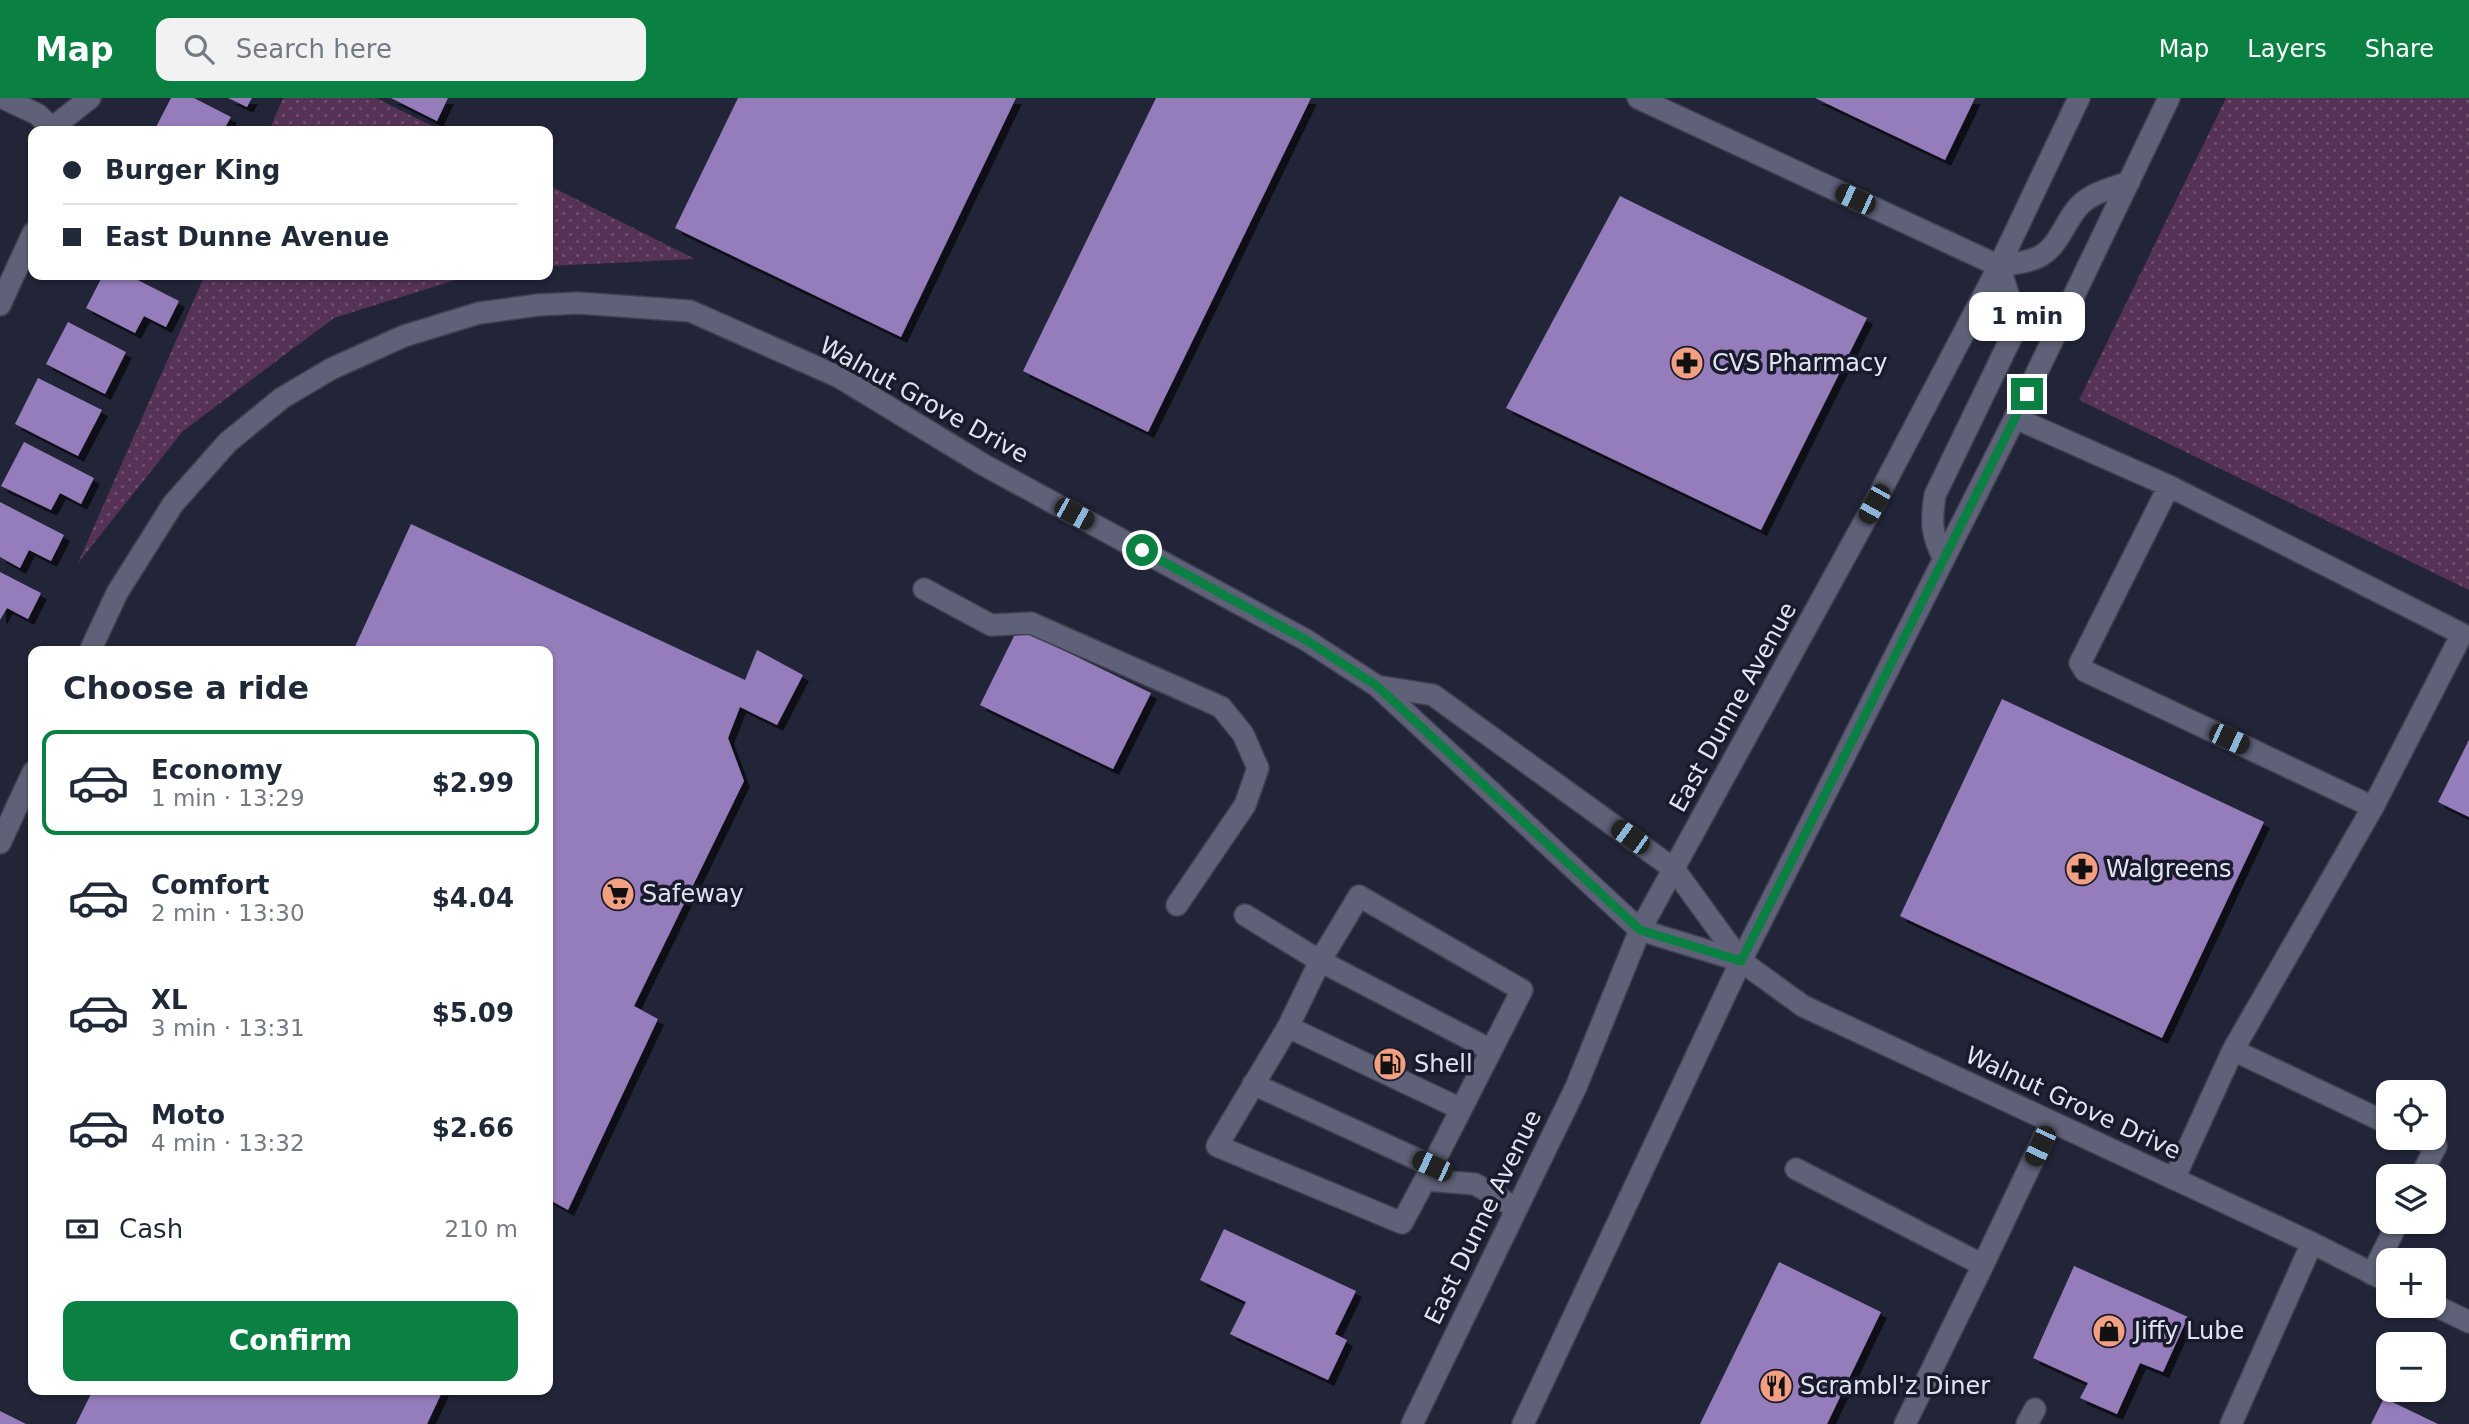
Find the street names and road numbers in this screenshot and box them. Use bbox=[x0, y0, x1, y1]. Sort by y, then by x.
street label: Walnut Grove Drive bbox=[815, 331, 1033, 469]
street label: East Dunne Avenue bbox=[1664, 597, 1802, 817]
street label: Walnut Grove Drive bbox=[1961, 1041, 2185, 1165]
street label: East Dunne Avenue bbox=[1419, 1105, 1547, 1329]

